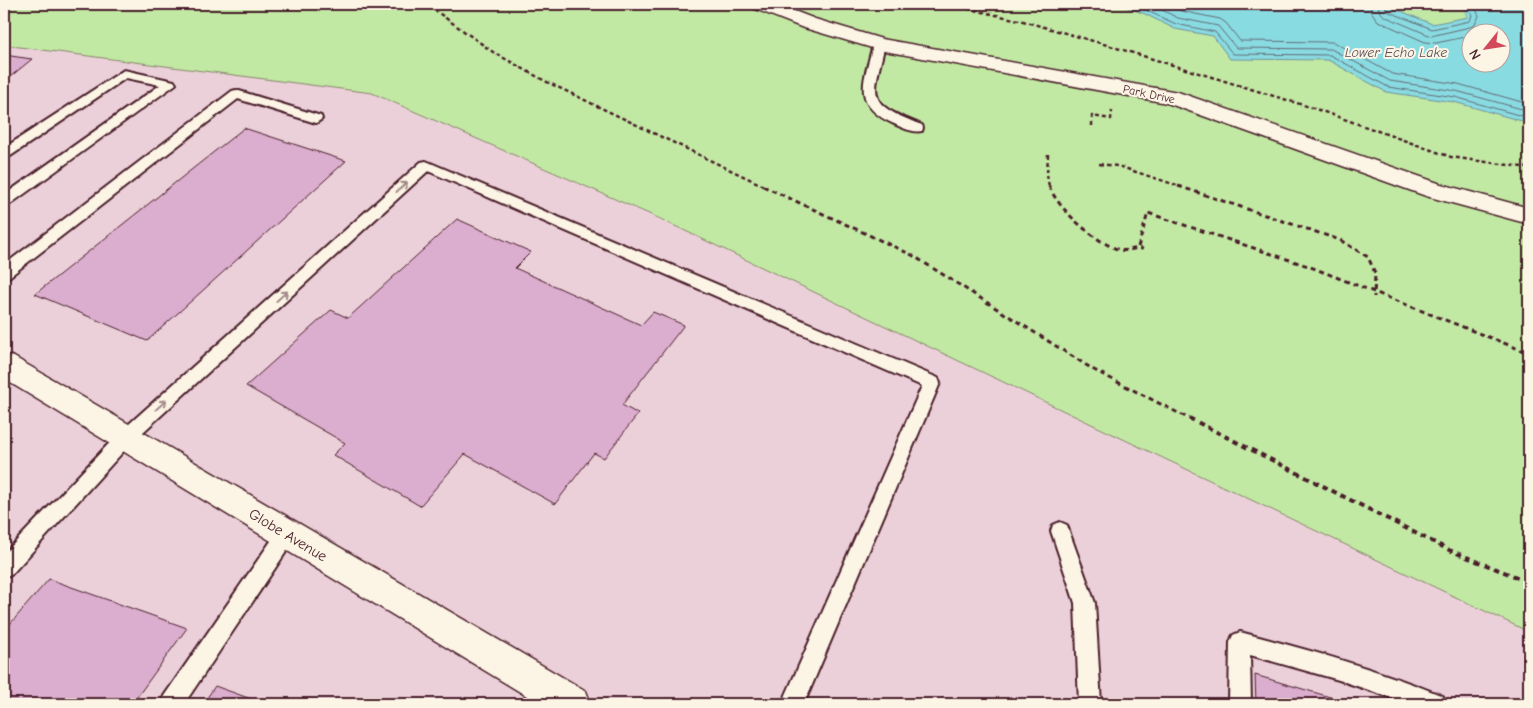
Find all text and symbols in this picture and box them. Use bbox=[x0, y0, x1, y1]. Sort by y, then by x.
north arrow bbox=[1460, 22, 1510, 72]
water label: Lower Echo Lake bbox=[1345, 44, 1447, 61]
text: N bbox=[1466, 46, 1485, 62]
street label: Park Drive bbox=[1122, 82, 1176, 106]
one-way arrow bbox=[396, 181, 408, 193]
one-way arrow bbox=[275, 290, 288, 302]
one-way arrow bbox=[155, 399, 168, 411]
street label: Globe Avenue bbox=[246, 505, 331, 566]

